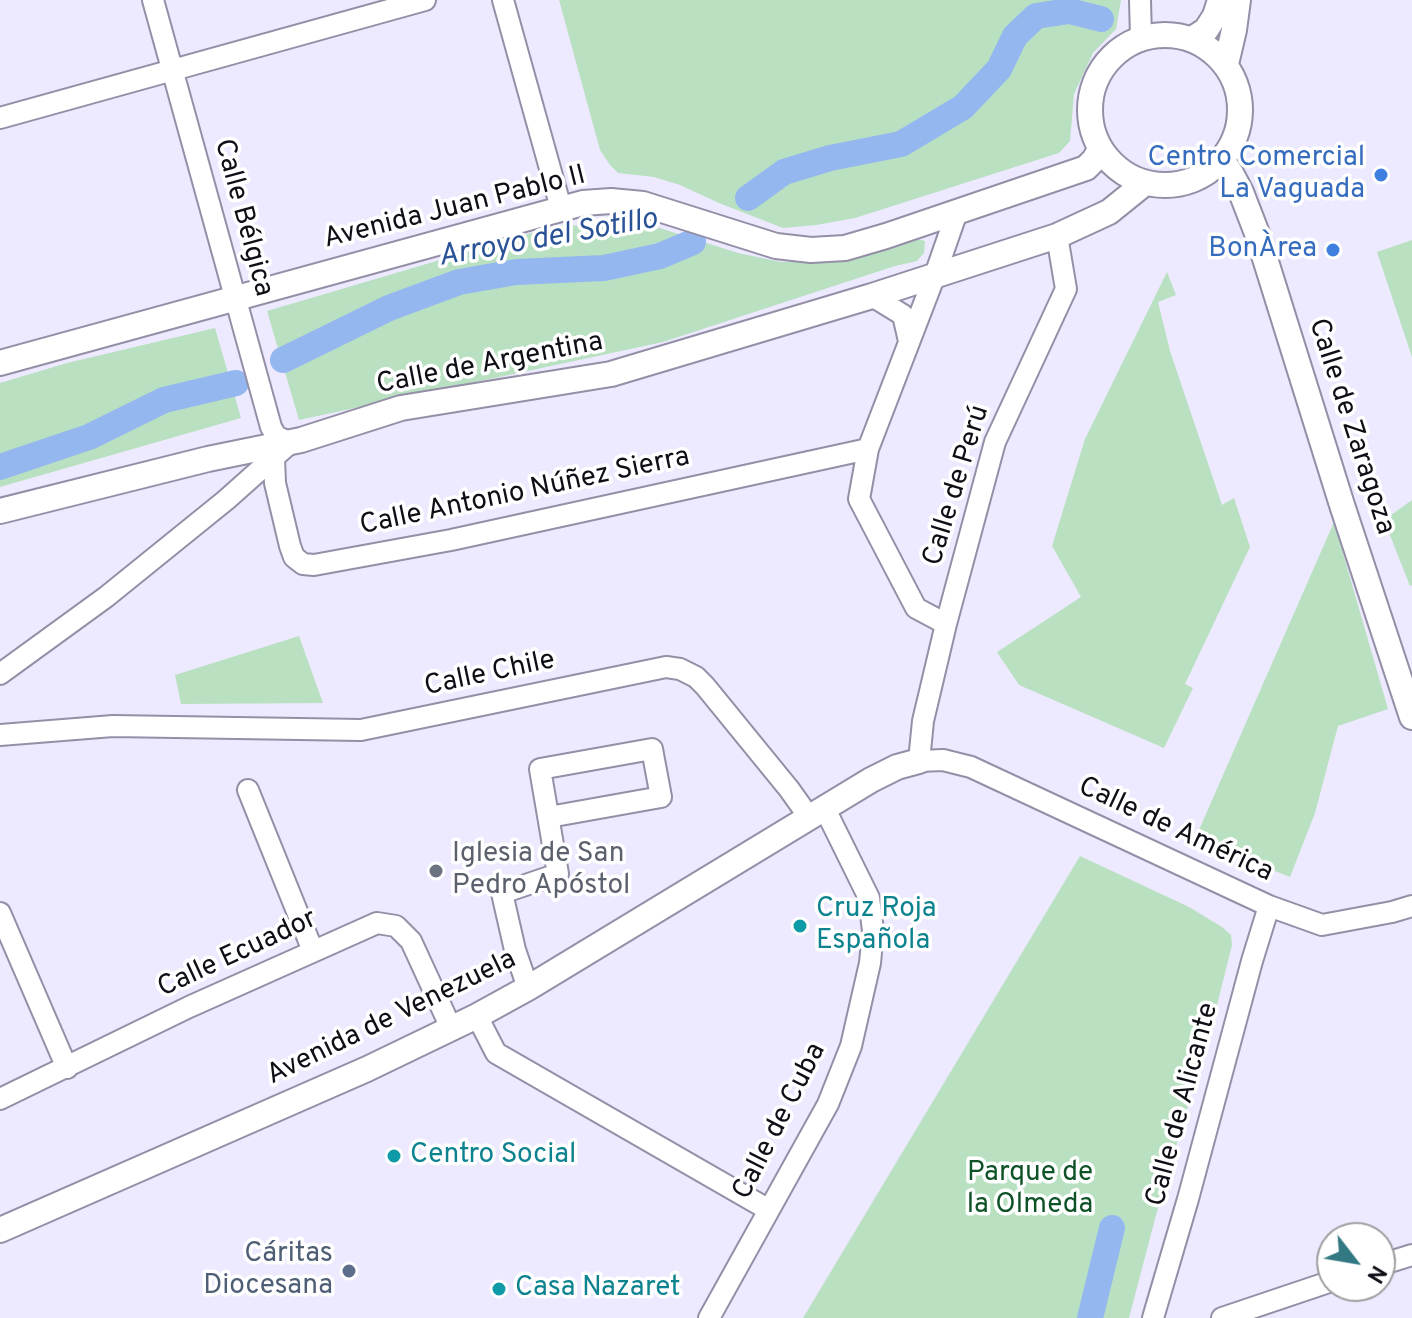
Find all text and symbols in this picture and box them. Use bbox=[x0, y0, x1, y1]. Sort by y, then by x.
street label: Calle Bélgica bbox=[205, 136, 279, 300]
place label: Centro Comercial La Vaguada bbox=[1148, 142, 1365, 208]
street label: Avenida Juan Pablo II bbox=[321, 160, 589, 258]
marker: Centro Comercial La Vaguada bbox=[1372, 166, 1390, 184]
water label: Arroyo del Sotillo bbox=[436, 203, 660, 277]
place label: BonÀrea bbox=[1208, 233, 1317, 267]
marker: BonÀrea bbox=[1324, 241, 1342, 259]
street label: Calle de Zaragoza bbox=[1299, 315, 1401, 539]
street label: Calle de Argentina bbox=[374, 327, 606, 403]
street label: Calle de Perú bbox=[918, 402, 998, 570]
street label: Calle Antonio Núñez Sierra bbox=[357, 442, 693, 544]
street label: Calle Chile bbox=[422, 645, 558, 705]
street label: Calle de América bbox=[1072, 771, 1278, 891]
place label: Iglesia de San Pedro Apóstol bbox=[452, 838, 630, 904]
marker: Iglesia de San Pedro Apóstol bbox=[427, 862, 445, 880]
place label: Cruz Roja Española bbox=[816, 893, 937, 959]
street label: Calle Ecuador bbox=[153, 903, 323, 1007]
marker: Cruz Roja Española bbox=[791, 917, 809, 935]
street label: Avenida de Venezuela bbox=[262, 944, 522, 1094]
street label: Calle de Alicante bbox=[1141, 999, 1227, 1211]
street label: Calle de Cuba bbox=[727, 1038, 835, 1206]
place label: Centro Social bbox=[410, 1139, 576, 1173]
marker: Centro Social bbox=[385, 1147, 403, 1165]
park label: Parque de la Olmeda bbox=[967, 1157, 1093, 1223]
north arrow bbox=[1316, 1222, 1396, 1302]
place label: Cáritas Diocesana bbox=[203, 1238, 333, 1304]
text: N bbox=[1360, 1260, 1391, 1287]
marker: Cáritas Diocesana bbox=[340, 1262, 358, 1280]
place label: Casa Nazaret bbox=[515, 1272, 681, 1306]
marker: Casa Nazaret bbox=[490, 1280, 508, 1298]

